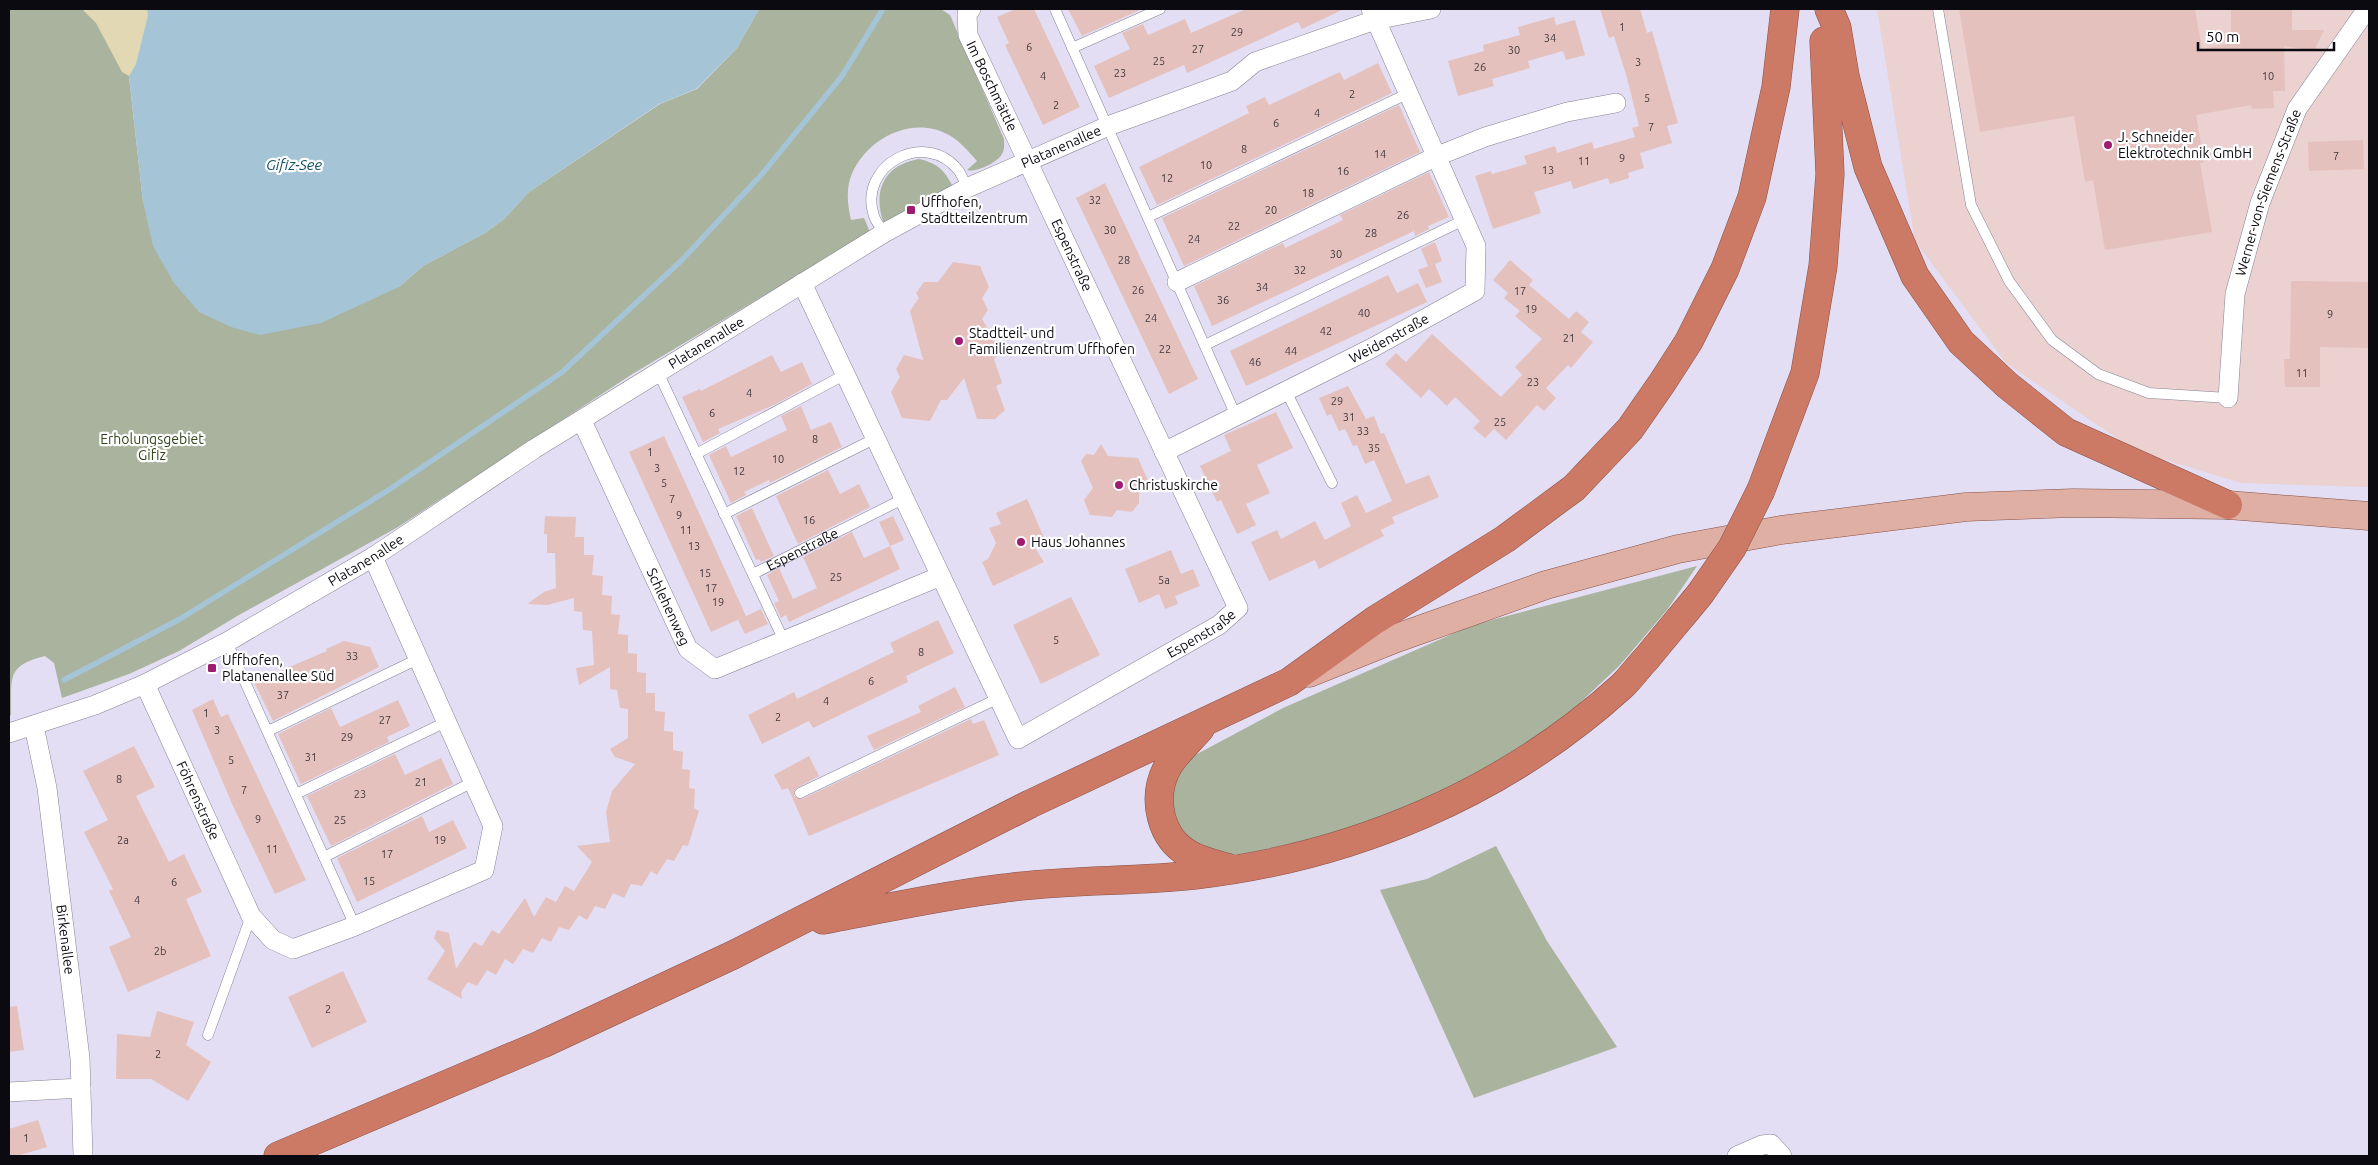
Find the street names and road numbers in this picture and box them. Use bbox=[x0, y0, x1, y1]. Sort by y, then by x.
street label: Im Boschmättle bbox=[963, 38, 1021, 134]
street label: Werner-von-Siemens-Straße bbox=[2232, 107, 2304, 278]
street label: Platanenallee bbox=[1019, 122, 1103, 171]
street label: Espenstraße bbox=[1048, 216, 1096, 294]
street label: Weidenstraße bbox=[1346, 310, 1431, 366]
street label: Platanenallee bbox=[666, 313, 747, 372]
street label: Espenstraße bbox=[764, 525, 841, 574]
street label: Platanenallee bbox=[325, 531, 407, 589]
street label: Schlehenweg bbox=[644, 566, 693, 648]
street label: Espenstraße bbox=[1164, 606, 1239, 661]
street label: Föhrenstraße bbox=[173, 758, 223, 842]
street label: Birkenallee bbox=[53, 904, 78, 975]

